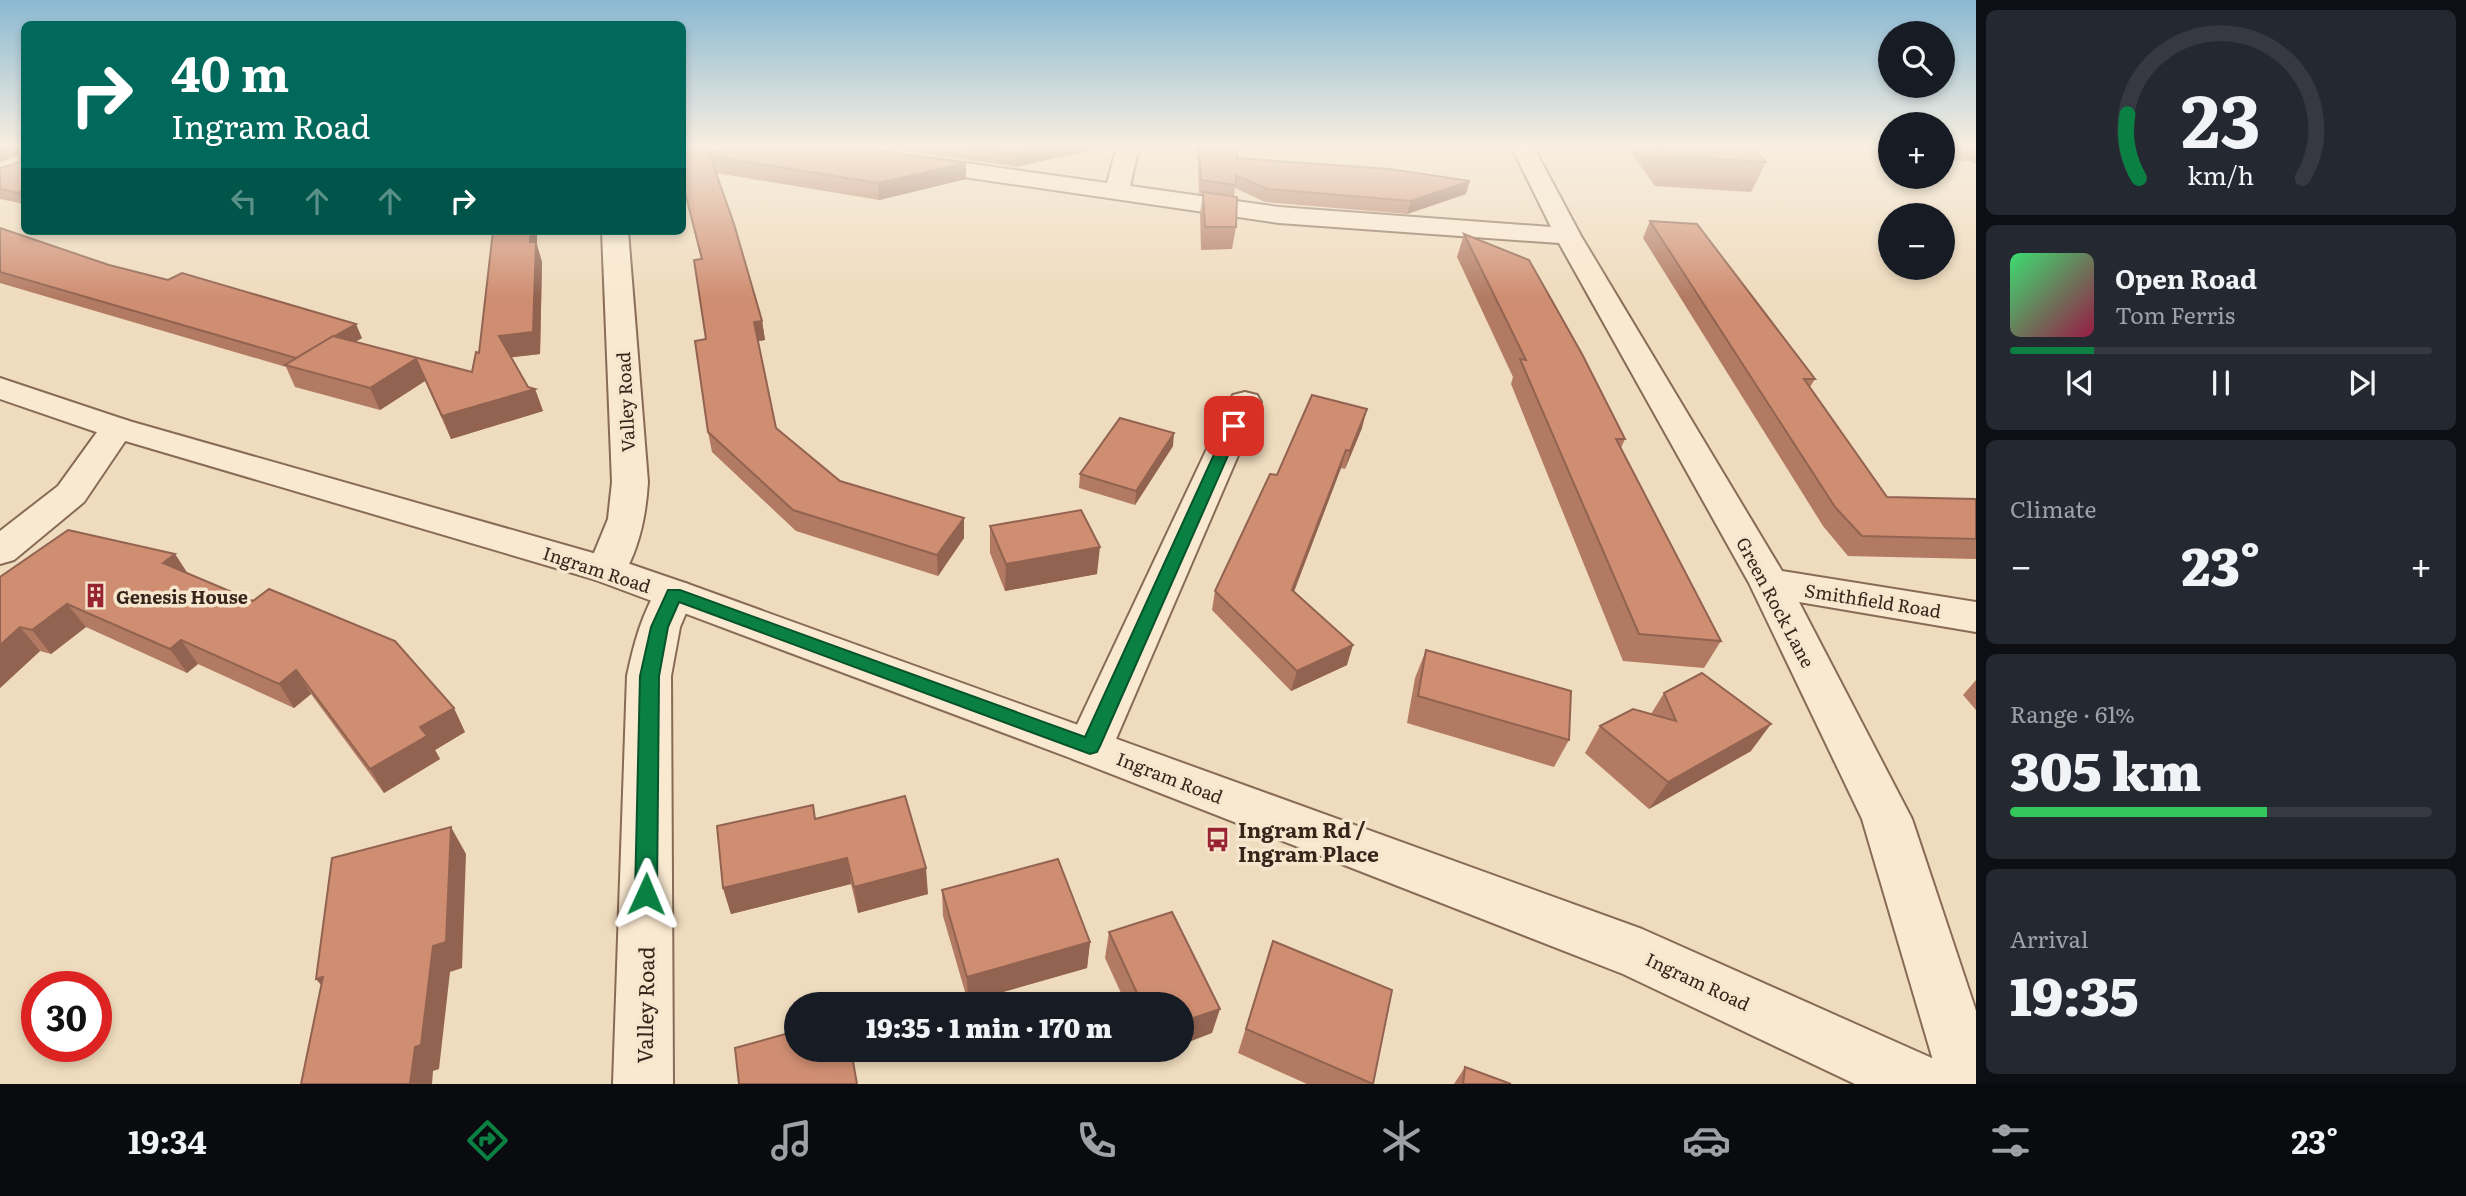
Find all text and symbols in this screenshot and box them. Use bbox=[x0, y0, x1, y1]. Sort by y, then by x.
map controls bbox=[1878, 21, 1955, 280]
button: search bbox=[1878, 21, 1955, 98]
text: 40 m bbox=[171, 34, 289, 107]
icon: right bbox=[56, 49, 147, 140]
text: 23 bbox=[2181, 63, 2261, 171]
text: Ingram Road bbox=[171, 101, 370, 149]
button: + bbox=[1878, 112, 1955, 189]
text: km/h bbox=[2188, 156, 2254, 193]
icon: left bbox=[225, 182, 263, 220]
icon: ahead bbox=[298, 182, 336, 220]
icon: ahead bbox=[371, 182, 409, 220]
icon: right bbox=[444, 182, 482, 220]
button: − bbox=[1878, 203, 1955, 280]
text: Open Road bbox=[2115, 258, 2257, 297]
text: Tom Ferris bbox=[2115, 297, 2235, 331]
street label: Valley Road bbox=[609, 351, 641, 453]
icon: previous bbox=[2061, 364, 2099, 402]
icon: pause bbox=[2202, 364, 2240, 402]
icon: next bbox=[2343, 364, 2381, 402]
pin bbox=[1204, 396, 1264, 456]
icon: arrive bbox=[1215, 407, 1253, 445]
text: Climate bbox=[2010, 491, 2096, 525]
text: 23° bbox=[2182, 525, 2261, 602]
street label: Green Rock Lane bbox=[1730, 532, 1822, 672]
text: − bbox=[2010, 535, 2032, 592]
text: + bbox=[2410, 535, 2432, 592]
street label: Ingram Road bbox=[540, 539, 654, 599]
street label: Smithfield Road bbox=[1803, 576, 1943, 624]
building icon: Genesis House bbox=[82, 582, 110, 610]
place label: Genesis House bbox=[116, 583, 248, 610]
text: Range · 61% bbox=[2010, 696, 2135, 730]
text: 305 km bbox=[2010, 730, 2202, 807]
street label: Ingram Road bbox=[1113, 744, 1227, 810]
place label: Ingram Rd / Ingram Place bbox=[1238, 813, 1379, 868]
bus stop icon: Ingram Rd / Ingram Place bbox=[1204, 826, 1232, 854]
position arrow bbox=[609, 857, 683, 931]
text: Arrival bbox=[2010, 921, 2089, 955]
street label: Ingram Road bbox=[1641, 945, 1755, 1017]
street label: Valley Road bbox=[627, 946, 661, 1064]
text: 19:35 bbox=[2010, 955, 2139, 1032]
speed limit sign: 30 bbox=[21, 971, 112, 1062]
text: 19:35 · 1 min · 170 m bbox=[866, 1007, 1112, 1046]
text: 19:34 bbox=[128, 1116, 207, 1164]
icon: directions bbox=[463, 1116, 512, 1165]
icon: music bbox=[767, 1116, 816, 1165]
icon: phone bbox=[1072, 1116, 1121, 1165]
icon: climate bbox=[1377, 1116, 1426, 1165]
icon: car bbox=[1682, 1116, 1731, 1165]
icon: filters bbox=[1986, 1116, 2035, 1165]
text: 23° bbox=[2291, 1116, 2338, 1164]

